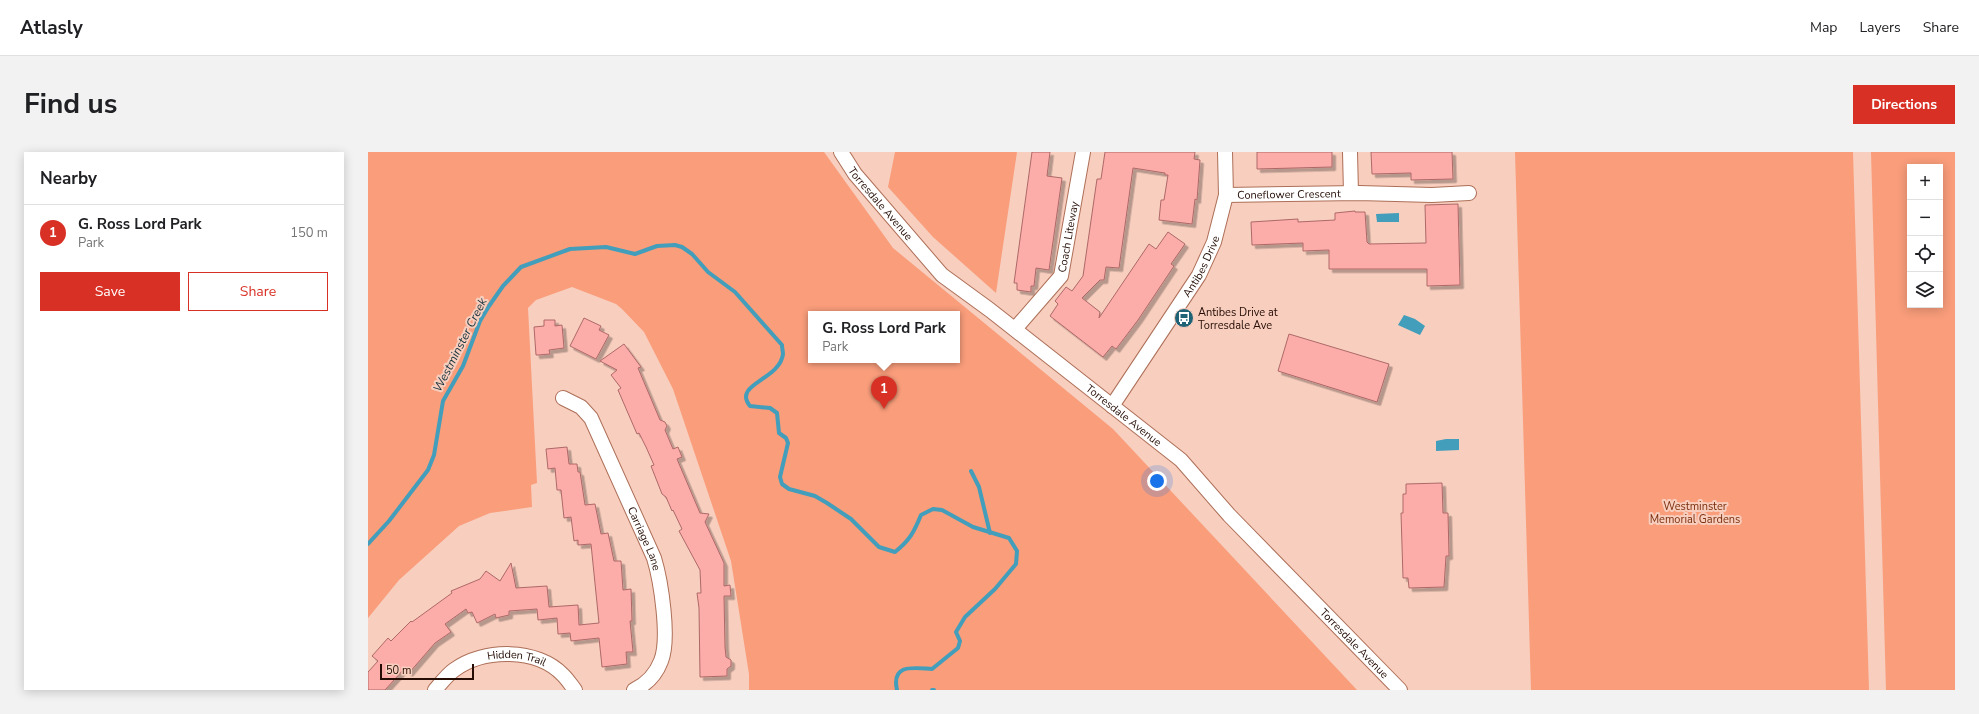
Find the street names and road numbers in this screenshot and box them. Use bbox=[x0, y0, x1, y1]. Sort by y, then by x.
street label: Torresdale Avenue bbox=[844, 164, 916, 244]
street label: Coneflower Crescent bbox=[1237, 186, 1341, 203]
street label: Coach Liteway bbox=[1055, 200, 1082, 274]
street label: Antibes Drive bbox=[1179, 234, 1223, 300]
street label: Torresdale Avenue bbox=[1083, 381, 1165, 450]
street label: Carriage Lane bbox=[624, 504, 664, 572]
street label: Torresdale Avenue bbox=[1316, 605, 1392, 682]
street label: Hidden Trail bbox=[486, 647, 550, 670]

